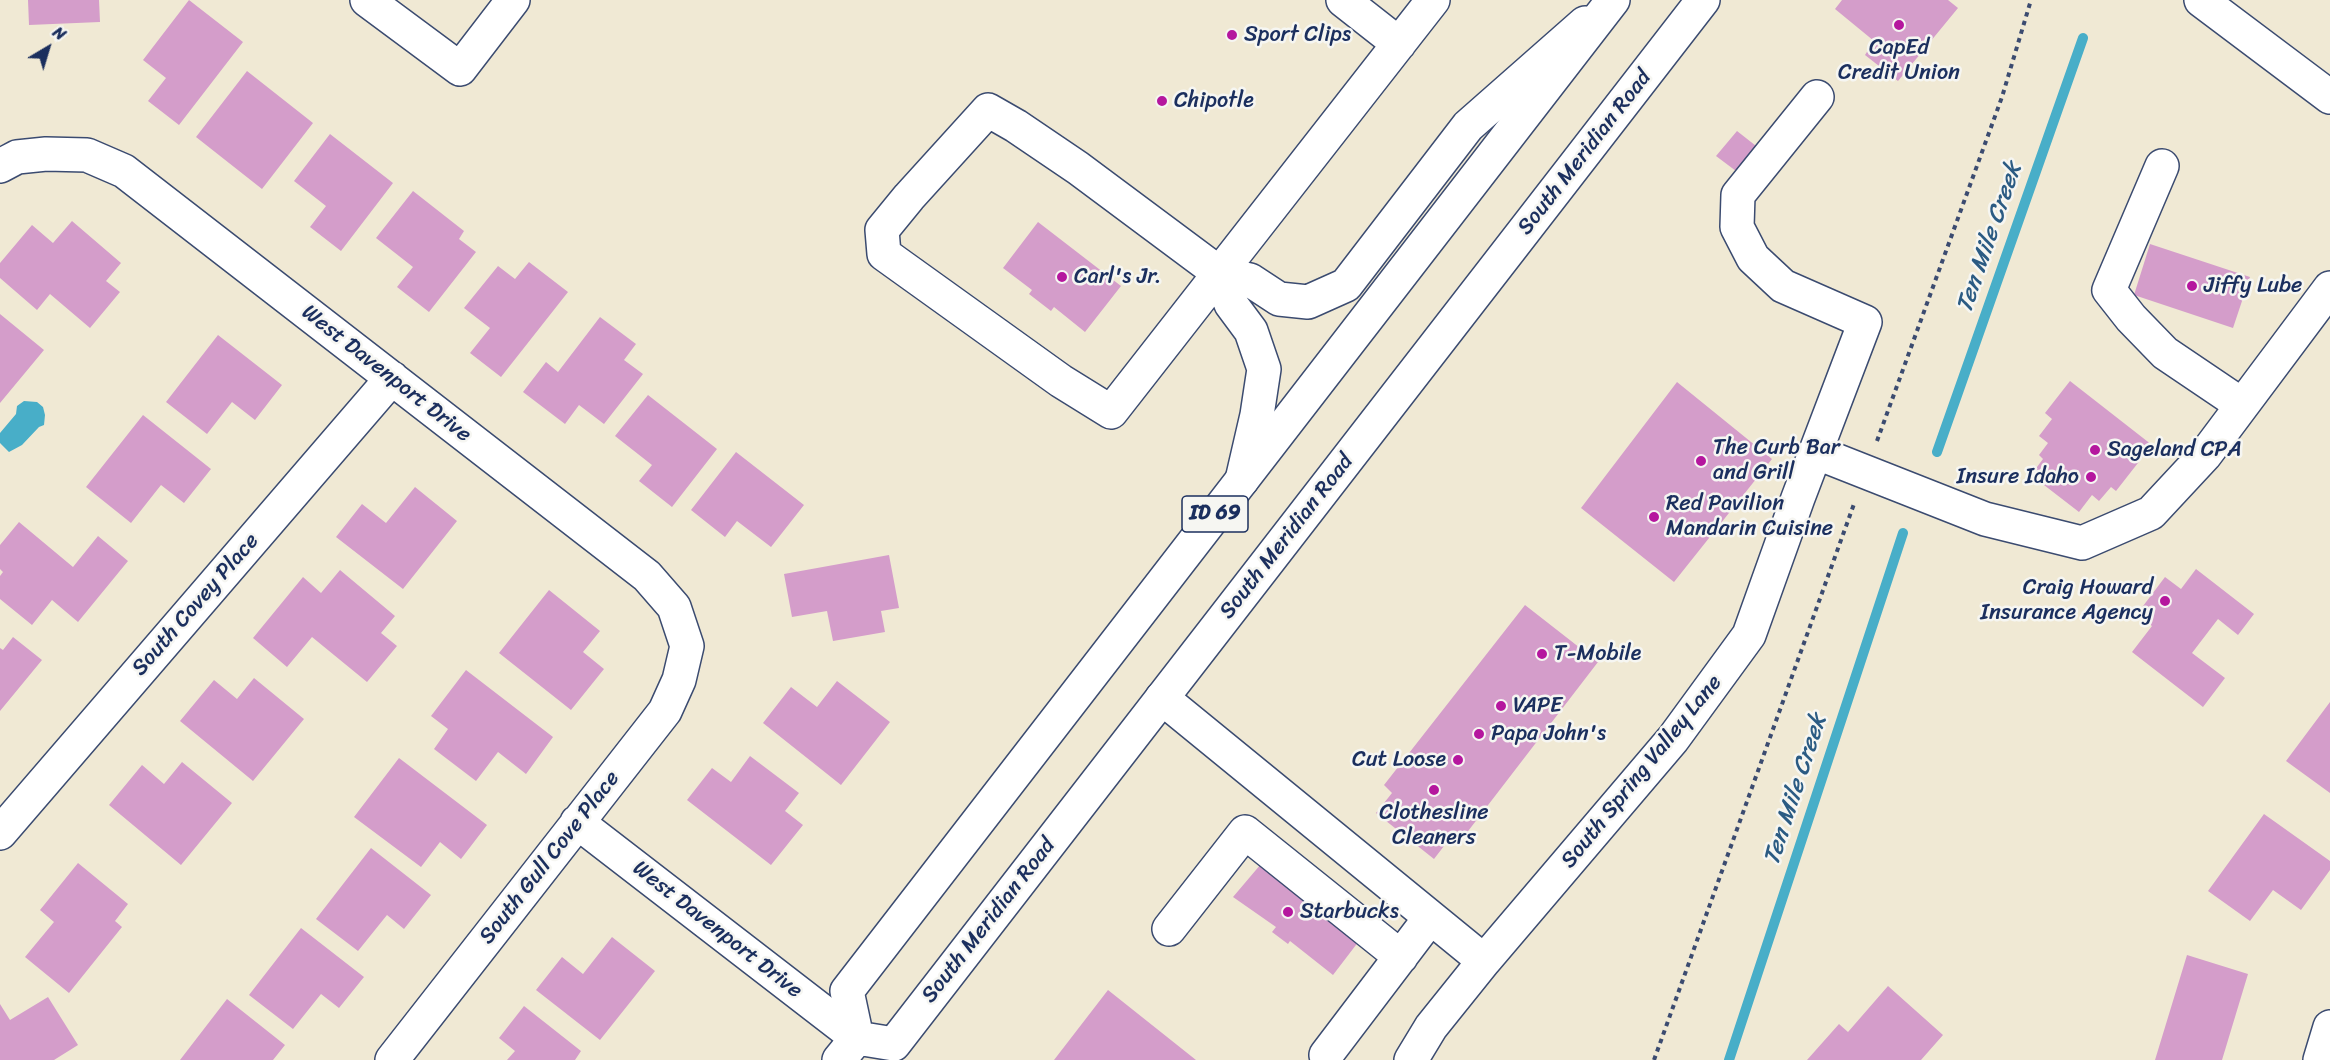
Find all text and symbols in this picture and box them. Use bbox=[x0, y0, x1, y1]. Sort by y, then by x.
north arrow bbox=[18, 18, 78, 78]
marker: CapEd Credit Union bbox=[1892, 18, 1906, 32]
text: N bbox=[46, 19, 73, 48]
place label: Sport Clips bbox=[1244, 22, 1351, 48]
marker: Sport Clips bbox=[1225, 28, 1239, 42]
place label: CapEd Credit Union bbox=[1838, 35, 1960, 86]
street label: South Meridian Road bbox=[1513, 65, 1657, 241]
place label: Chipotle bbox=[1174, 88, 1254, 114]
marker: Chipotle bbox=[1155, 94, 1169, 108]
water label: Ten Mile Creek bbox=[1951, 159, 2029, 317]
place label: Carl's Jr. bbox=[1074, 264, 1161, 290]
marker: Carl's Jr. bbox=[1055, 270, 1069, 284]
place label: Jiffy Lube bbox=[2204, 273, 2302, 299]
marker: Jiffy Lube bbox=[2185, 279, 2199, 293]
street label: West Davenport Drive bbox=[296, 300, 476, 448]
place label: The Curb Bar and Grill bbox=[1713, 435, 1840, 487]
place label: Sageland CPA bbox=[2107, 437, 2242, 463]
marker: Sageland CPA bbox=[2088, 443, 2102, 457]
street label: South Meridian Road bbox=[1215, 449, 1359, 625]
marker: The Curb Bar and Grill bbox=[1694, 454, 1708, 468]
place label: Insure Idaho bbox=[1956, 464, 2079, 490]
marker: Insure Idaho bbox=[2084, 470, 2098, 484]
place label: Red Pavilion Mandarin Cuisine bbox=[1666, 491, 1833, 542]
road number: ID 69 bbox=[1182, 496, 1248, 532]
marker: Red Pavilion Mandarin Cuisine bbox=[1647, 510, 1661, 524]
street label: South Covey Place bbox=[127, 528, 265, 682]
place label: Craig Howard Insurance Agency bbox=[1980, 575, 2153, 626]
marker: Craig Howard Insurance Agency bbox=[2158, 594, 2172, 608]
place label: T-Mobile bbox=[1554, 641, 1641, 667]
marker: T-Mobile bbox=[1535, 647, 1549, 661]
street label: South Spring Valley Lane bbox=[1556, 670, 1728, 874]
place label: VAPE bbox=[1513, 693, 1562, 719]
marker: VAPE bbox=[1494, 699, 1508, 713]
water label: Ten Mile Creek bbox=[1758, 711, 1834, 869]
place label: Papa John's bbox=[1491, 721, 1606, 747]
marker: Papa John's bbox=[1472, 727, 1486, 741]
place label: Cut Loose bbox=[1352, 747, 1446, 773]
marker: Cut Loose bbox=[1451, 753, 1465, 767]
street label: South Gull Cove Place bbox=[474, 766, 626, 950]
marker: Clothesline Cleaners bbox=[1427, 783, 1441, 797]
place label: Clothesline Cleaners bbox=[1379, 800, 1489, 852]
street label: South Meridian Road bbox=[917, 833, 1061, 1009]
street label: West Davenport Drive bbox=[627, 856, 807, 1004]
place label: Starbucks bbox=[1300, 899, 1399, 925]
marker: Starbucks bbox=[1281, 905, 1295, 919]

